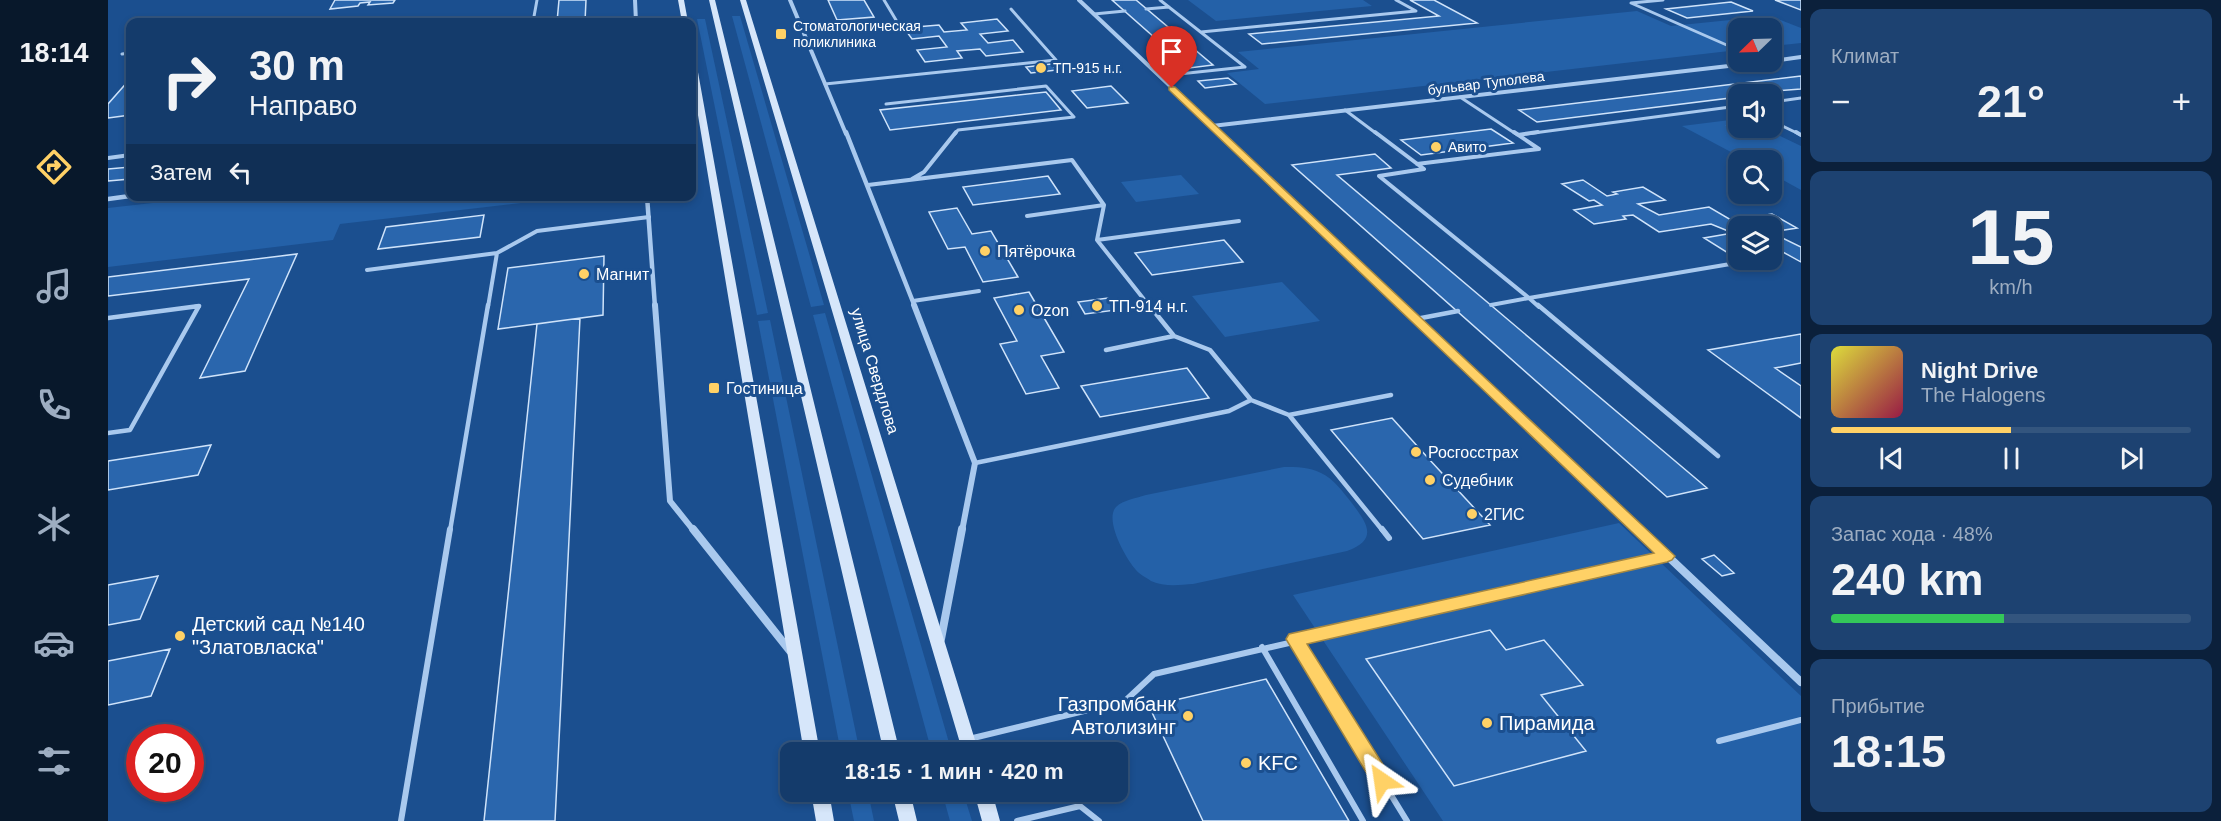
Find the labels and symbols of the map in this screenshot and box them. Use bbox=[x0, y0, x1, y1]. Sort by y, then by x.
place label: Стоматологическая поликлиника bbox=[793, 18, 921, 50]
north arrow bbox=[1728, 18, 1782, 72]
pin bbox=[1146, 26, 1197, 88]
marker: Стоматологическая поликлиника bbox=[774, 27, 788, 41]
place label: ТП-915 н.г. bbox=[1053, 60, 1122, 76]
marker: ТП-915 н.г. bbox=[1034, 61, 1048, 75]
street label: бульвар Туполева bbox=[1427, 68, 1545, 98]
place label: Авито bbox=[1448, 139, 1487, 155]
marker: Авито bbox=[1429, 140, 1443, 154]
place label: Пятёрочка bbox=[997, 243, 1076, 260]
marker: Пятёрочка bbox=[978, 244, 992, 258]
place label: Магнит bbox=[596, 266, 650, 283]
marker: Магнит bbox=[577, 267, 591, 281]
place label: ТП-914 н.г. bbox=[1109, 298, 1188, 315]
marker: ТП-914 н.г. bbox=[1090, 299, 1104, 313]
place label: Ozon bbox=[1031, 302, 1069, 319]
marker: Ozon bbox=[1012, 303, 1026, 317]
street label: улица Свердлова bbox=[848, 306, 902, 436]
place label: Гостиница bbox=[726, 380, 803, 397]
marker: Гостиница bbox=[707, 381, 721, 395]
place label: Росгосстрах bbox=[1428, 444, 1518, 461]
marker: Росгосстрах bbox=[1409, 445, 1423, 459]
place label: Судебник bbox=[1442, 472, 1514, 489]
marker: Судебник bbox=[1423, 473, 1437, 487]
place label: 2ГИС bbox=[1484, 506, 1525, 523]
marker: 2ГИС bbox=[1465, 507, 1479, 521]
place label: Детский сад №140 "Златовласка" bbox=[192, 613, 365, 658]
marker: Детский сад №140 "Златовласка" bbox=[173, 629, 187, 643]
place label: Газпромбанк Автолизинг bbox=[1058, 693, 1176, 738]
marker: Газпромбанк Автолизинг bbox=[1181, 709, 1195, 723]
place label: Пирамида bbox=[1499, 712, 1595, 734]
marker: Пирамида bbox=[1480, 716, 1494, 730]
speed limit sign: 20 bbox=[126, 724, 204, 802]
position arrow bbox=[1350, 749, 1414, 813]
place label: KFC bbox=[1258, 752, 1298, 774]
marker: KFC bbox=[1239, 756, 1253, 770]

